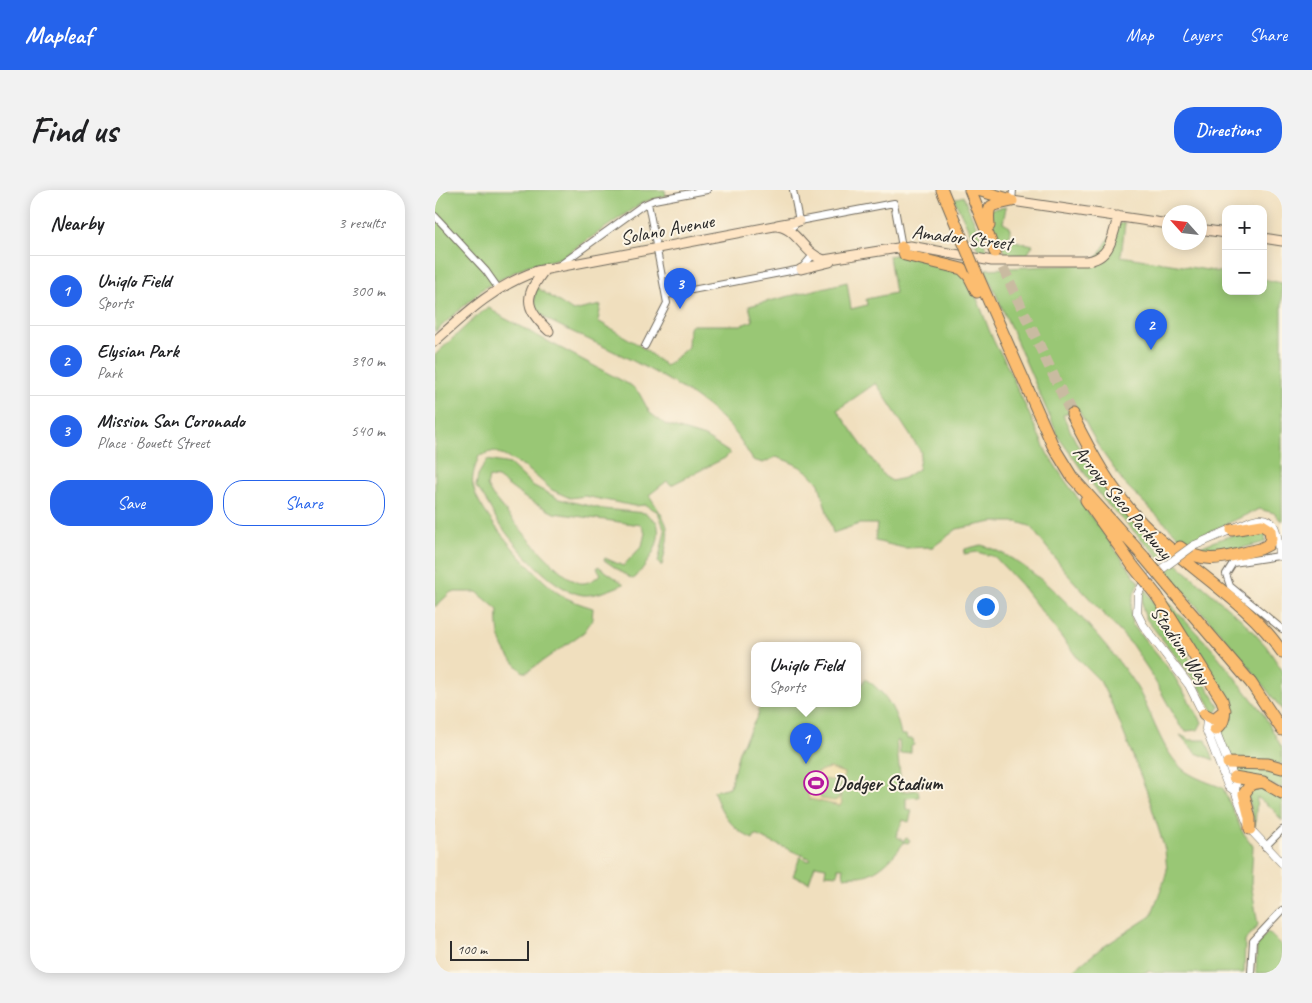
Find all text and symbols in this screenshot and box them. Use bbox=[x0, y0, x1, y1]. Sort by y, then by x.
text: Mapleaf bbox=[25, 20, 92, 50]
text: Map bbox=[1126, 24, 1154, 46]
text: Layers bbox=[1182, 24, 1221, 46]
text: Share bbox=[1249, 24, 1287, 46]
button: Directions bbox=[1174, 107, 1282, 153]
text: Find us bbox=[30, 108, 117, 153]
north arrow bbox=[1162, 205, 1207, 250]
map controls bbox=[1222, 205, 1267, 295]
button: + bbox=[1222, 205, 1267, 250]
street label: Solano Avenue bbox=[618, 208, 718, 251]
text: Nearby bbox=[50, 210, 103, 236]
text: 3 results bbox=[338, 213, 385, 233]
street label: Amador Street bbox=[911, 219, 1017, 256]
button: − bbox=[1222, 250, 1267, 295]
pin: 3 bbox=[664, 268, 696, 309]
text: Uniqlo Field bbox=[97, 269, 171, 293]
text: 1 bbox=[62, 281, 70, 301]
text: 300 m bbox=[351, 281, 385, 301]
text: Sports bbox=[97, 293, 133, 313]
pin: 2 bbox=[1135, 309, 1167, 350]
text: Elysian Park bbox=[97, 339, 179, 363]
text: 2 bbox=[62, 351, 70, 371]
text: 390 m bbox=[351, 351, 385, 371]
text: Park bbox=[97, 363, 122, 383]
text: Mission San Coronado bbox=[97, 409, 245, 433]
text: 3 bbox=[62, 421, 70, 441]
text: 540 m bbox=[351, 421, 385, 441]
text: Place · Bouett Street bbox=[97, 433, 210, 453]
street label: Arroyo Seco Parkway bbox=[1068, 440, 1178, 565]
button: Save bbox=[50, 480, 213, 526]
button: Share bbox=[223, 480, 385, 526]
your location bbox=[973, 594, 999, 620]
street label: Stadium Way bbox=[1145, 601, 1217, 691]
popup bbox=[751, 642, 861, 707]
text: Uniqlo Field bbox=[769, 653, 843, 677]
text: Sports bbox=[769, 677, 805, 697]
pin: 1 bbox=[790, 723, 822, 764]
sports icon: Dodger Stadium bbox=[803, 770, 829, 796]
place label: Dodger Stadium bbox=[833, 771, 944, 796]
scale bar bbox=[450, 938, 529, 961]
text: 100 m bbox=[457, 941, 487, 958]

